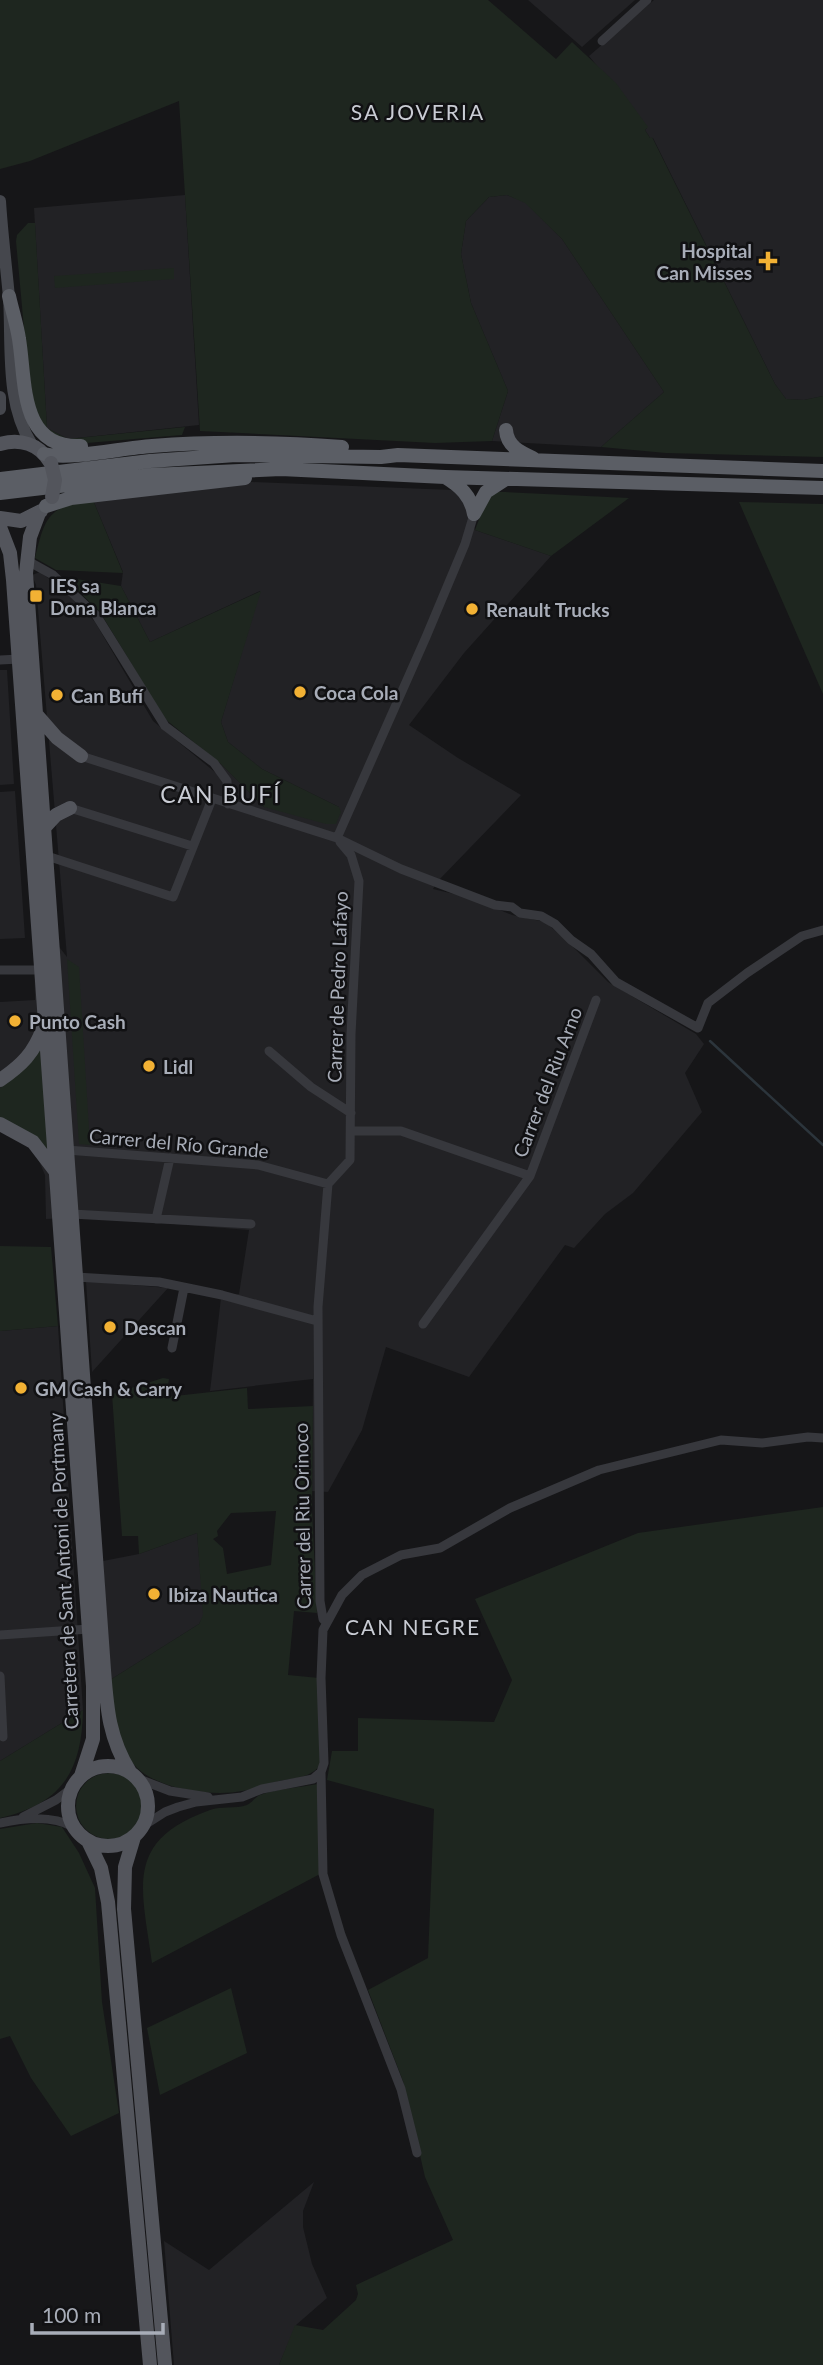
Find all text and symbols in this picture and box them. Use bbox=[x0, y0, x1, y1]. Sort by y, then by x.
district label: SA JOVERIA bbox=[351, 99, 485, 124]
place label: Hospital Can Misses bbox=[657, 239, 752, 284]
marker: Hospital Can Misses bbox=[758, 251, 778, 271]
place label: IES sa Dona Blanca bbox=[50, 574, 156, 619]
marker: IES sa Dona Blanca bbox=[28, 588, 44, 604]
place label: Renault Trucks bbox=[486, 598, 610, 621]
marker: Renault Trucks bbox=[464, 601, 480, 617]
place label: Coca Cola bbox=[314, 681, 398, 704]
place label: Can Bufí bbox=[71, 684, 145, 707]
marker: Coca Cola bbox=[292, 684, 308, 700]
marker: Can Bufí bbox=[49, 687, 65, 703]
district label: CAN BUFÍ bbox=[160, 780, 282, 808]
street label: Carrer de Pedro Lafayo bbox=[322, 891, 352, 1083]
street label: Carrer del Riu Arno bbox=[508, 1004, 586, 1160]
place label: Punto Cash bbox=[29, 1010, 126, 1033]
marker: Punto Cash bbox=[7, 1013, 23, 1029]
place label: Lidl bbox=[163, 1055, 193, 1078]
marker: Lidl bbox=[141, 1058, 157, 1074]
street label: Carrer del Río Grande bbox=[88, 1124, 270, 1162]
place label: Descan bbox=[124, 1316, 186, 1339]
marker: Descan bbox=[102, 1319, 118, 1335]
place label: GM Cash & Carry bbox=[35, 1377, 183, 1400]
marker: GM Cash & Carry bbox=[13, 1380, 29, 1396]
street label: Carretera de Sant Antoni de Portmany bbox=[43, 1412, 83, 1730]
street label: Carrer del Riu Orinoco bbox=[289, 1423, 315, 1609]
place label: Ibiza Nautica bbox=[168, 1583, 278, 1606]
marker: Ibiza Nautica bbox=[146, 1586, 162, 1602]
district label: CAN NEGRE bbox=[345, 1614, 481, 1639]
scale bar bbox=[32, 2292, 163, 2336]
text: 100 m bbox=[42, 2302, 101, 2327]

